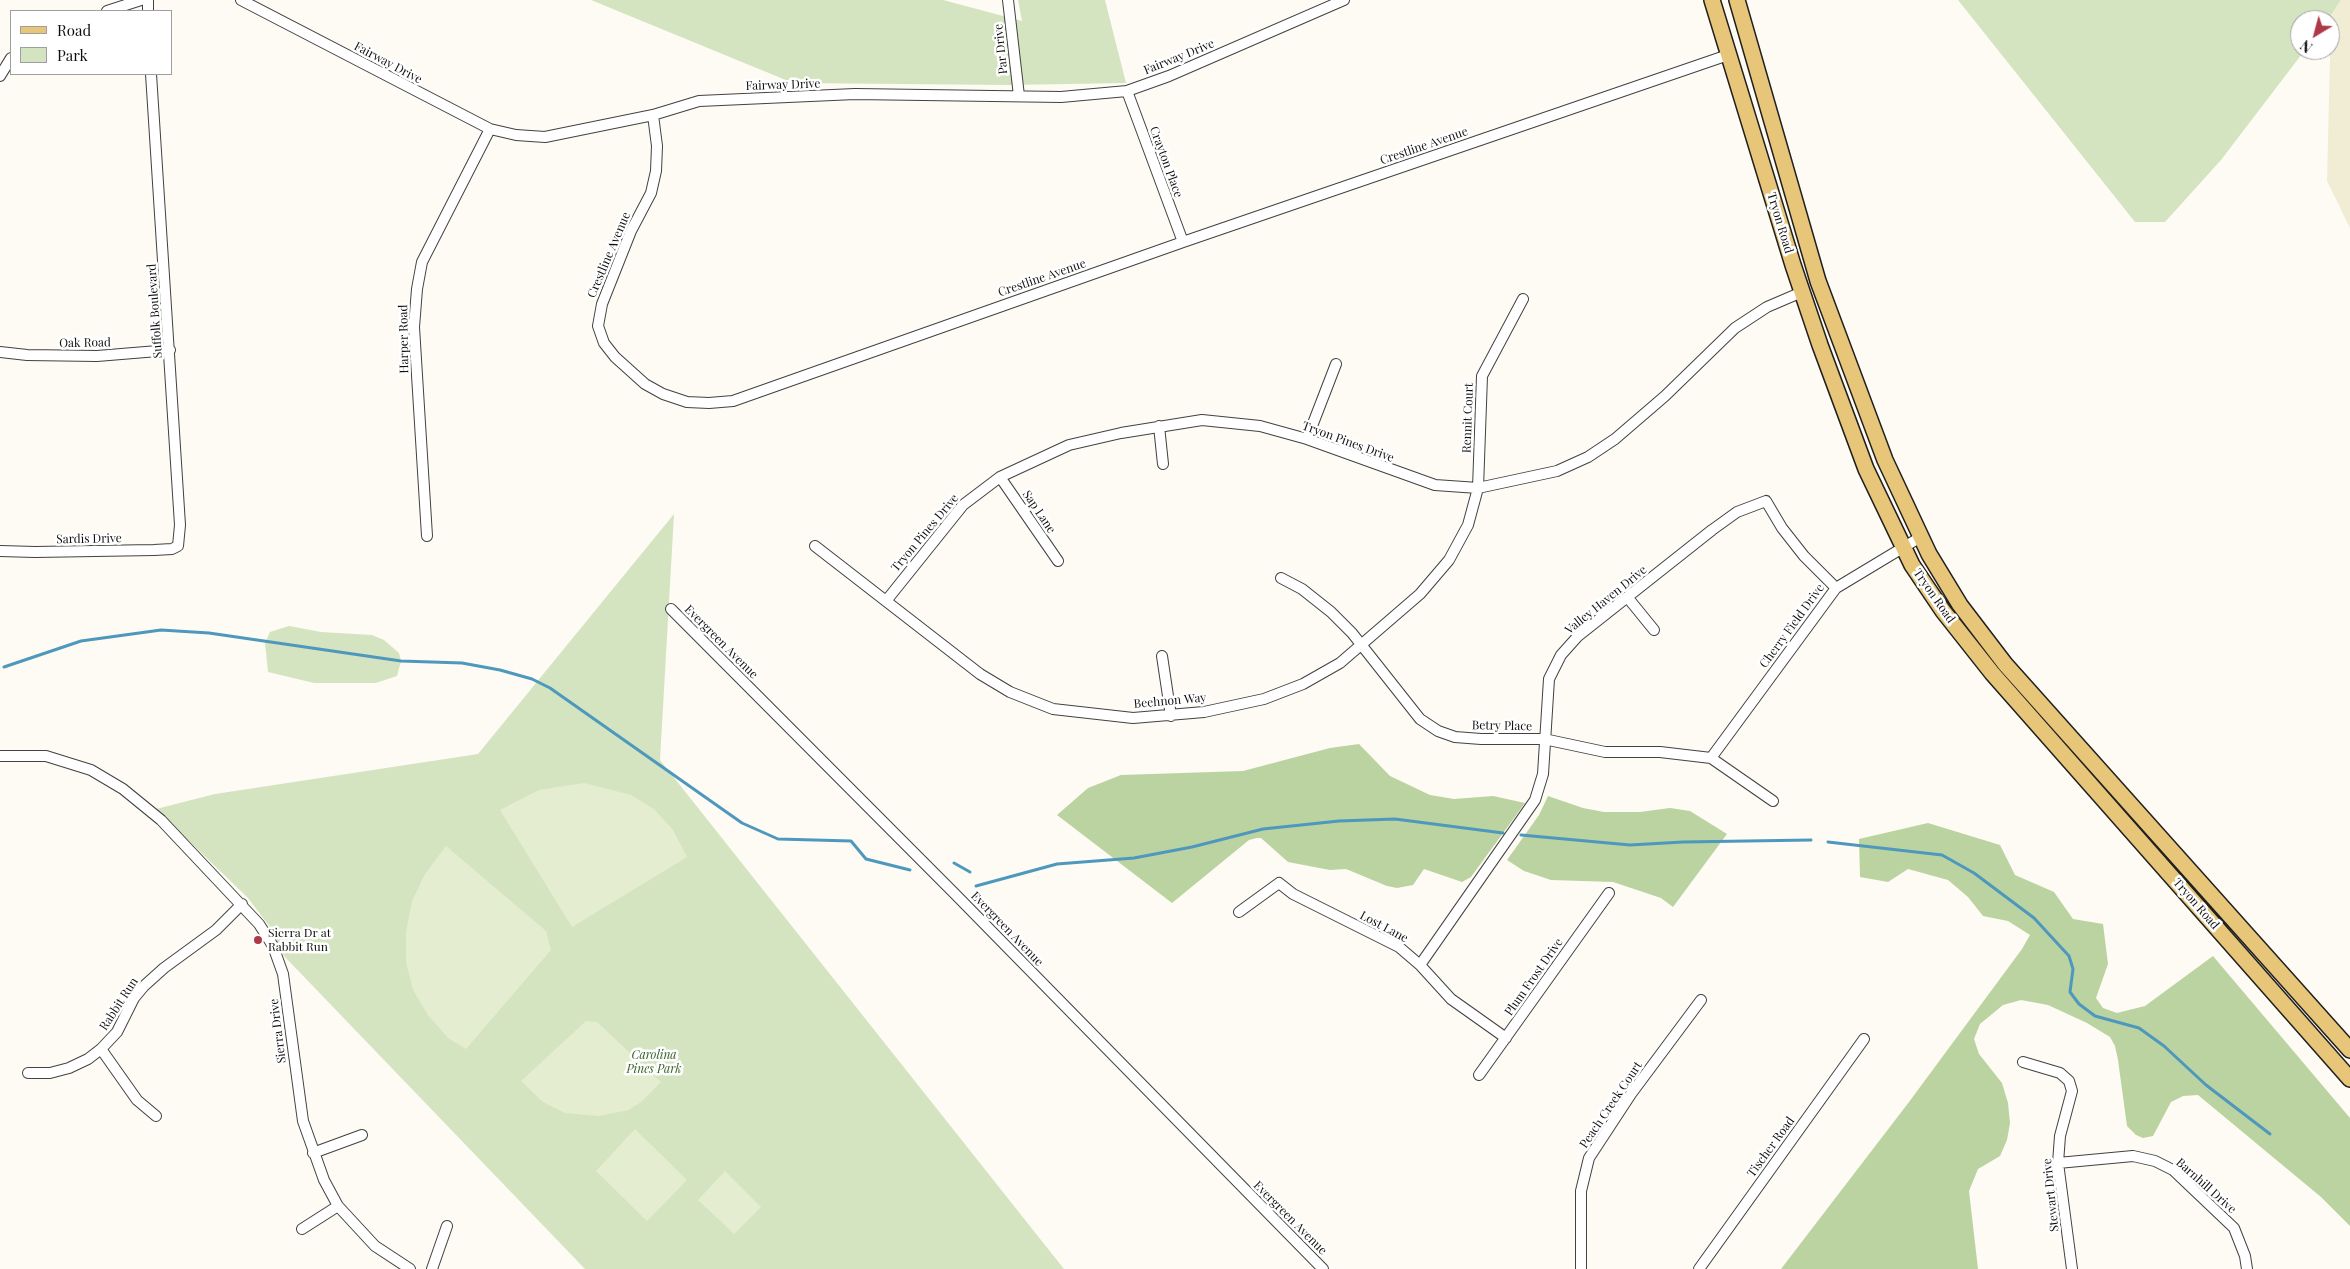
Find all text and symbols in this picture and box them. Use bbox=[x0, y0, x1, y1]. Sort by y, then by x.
legend bbox=[10, 10, 172, 75]
north arrow bbox=[2290, 10, 2340, 60]
text: Road bbox=[57, 20, 91, 40]
street label: Par Drive bbox=[991, 23, 1011, 75]
street label: Fairway Drive bbox=[1142, 36, 1216, 78]
text: N bbox=[2297, 36, 2316, 57]
street label: Fairway Drive bbox=[352, 39, 424, 87]
text: Park bbox=[57, 45, 88, 65]
street label: Fairway Drive bbox=[745, 76, 821, 94]
street label: Crayton Place bbox=[1146, 124, 1186, 200]
street label: Crestline Avenue bbox=[1378, 124, 1470, 168]
street label: Tryon Road bbox=[1764, 191, 1796, 255]
street label: Crestline Avenue bbox=[584, 210, 634, 300]
street label: Crestline Avenue bbox=[996, 256, 1088, 300]
street label: Suffolk Boulevard bbox=[145, 263, 165, 359]
street label: Harper Road bbox=[396, 304, 412, 374]
street label: Oak Road bbox=[59, 335, 111, 351]
street label: Rennit Court bbox=[1460, 383, 1476, 453]
street label: Tryon Pines Drive bbox=[1300, 419, 1396, 465]
street label: Sap Lane bbox=[1019, 488, 1059, 536]
street label: Tryon Pines Drive bbox=[888, 491, 962, 575]
street label: Sardis Drive bbox=[56, 531, 122, 547]
street label: Valley Haven Drive bbox=[1562, 563, 1650, 637]
street label: Tryon Road bbox=[1910, 566, 1958, 626]
street label: Cherry Field Drive bbox=[1757, 581, 1827, 671]
street label: Evergreen Avenue bbox=[681, 602, 761, 682]
street label: Beehnon Way bbox=[1133, 691, 1207, 711]
street label: Betry Place bbox=[1472, 718, 1532, 734]
street label: Tryon Road bbox=[2170, 876, 2222, 932]
street label: Evergreen Avenue bbox=[968, 889, 1046, 969]
street label: Lost Lane bbox=[1357, 908, 1411, 946]
place label: Sierra Dr at Rabbit Run bbox=[268, 926, 331, 954]
marker: Sierra Dr at Rabbit Run bbox=[252, 934, 264, 946]
street label: Plum Frost Drive bbox=[1502, 935, 1566, 1019]
street label: Rabbit Run bbox=[97, 975, 141, 1033]
street label: Sierra Drive bbox=[267, 998, 289, 1064]
park label: Carolina Pines Park bbox=[627, 1048, 681, 1076]
street label: Peach Creek Court bbox=[1577, 1059, 1645, 1151]
street label: Tischer Road bbox=[1744, 1114, 1798, 1180]
street label: Barnhill Drive bbox=[2173, 1155, 2239, 1217]
street label: Stewart Drive bbox=[2040, 1158, 2062, 1232]
street label: Evergreen Avenue bbox=[1250, 1178, 1330, 1258]

